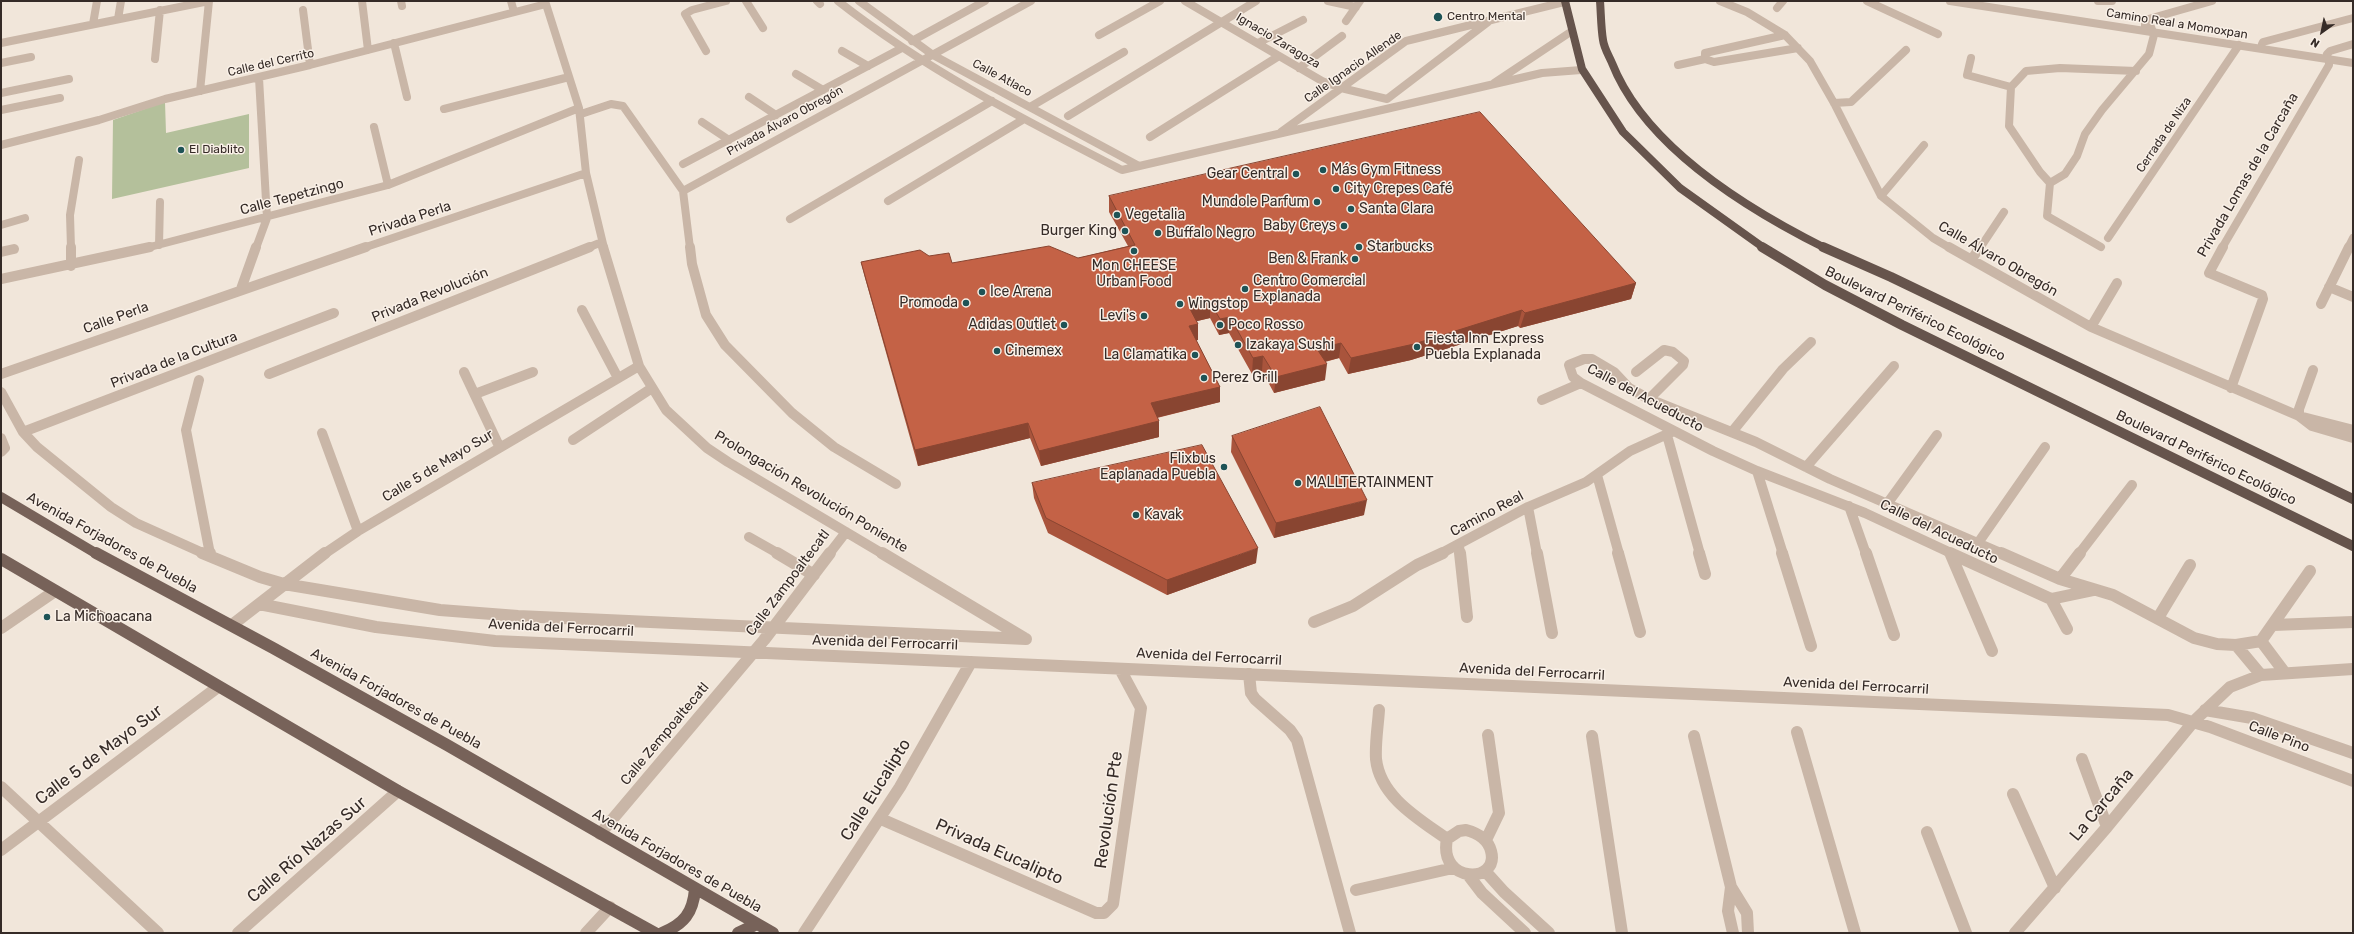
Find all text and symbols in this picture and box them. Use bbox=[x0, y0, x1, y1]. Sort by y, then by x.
street label: Camino Real a Momoxpan bbox=[2105, 6, 2249, 42]
street label: Ignacio Zaragoza bbox=[1233, 10, 1323, 72]
place label: Centro Mental bbox=[1447, 10, 1526, 24]
marker: Centro Mental bbox=[1432, 11, 1444, 23]
north arrow bbox=[2302, 12, 2342, 52]
street label: Calle Ignacio Allende bbox=[1302, 28, 1404, 106]
text: N bbox=[2308, 35, 2322, 50]
street label: Calle del Cerrito bbox=[226, 46, 316, 80]
street label: Calle Atlaco bbox=[970, 56, 1034, 100]
street label: Privada Álvaro Obregón bbox=[724, 83, 846, 159]
street label: Privada Lomas de la Carcaña bbox=[2194, 90, 2302, 260]
street label: Cerrada de Niza bbox=[2133, 95, 2195, 175]
place label: El Diablito bbox=[189, 143, 244, 157]
marker: El Diablito bbox=[176, 145, 186, 155]
place label: Más Gym Fitness bbox=[1331, 162, 1441, 178]
marker: Más Gym Fitness bbox=[1318, 165, 1328, 175]
place label: Gear Central bbox=[1207, 166, 1288, 182]
marker: Gear Central bbox=[1291, 169, 1301, 179]
street label: Calle Tepetzingo bbox=[238, 175, 346, 219]
place label: City Crepes Café bbox=[1344, 181, 1453, 197]
marker: City Crepes Café bbox=[1331, 184, 1341, 194]
place label: Mundole Parfum bbox=[1202, 194, 1309, 210]
marker: Mundole Parfum bbox=[1312, 197, 1322, 207]
street label: Privada Perla bbox=[367, 198, 453, 240]
place label: Santa Clara bbox=[1359, 201, 1434, 217]
marker: Santa Clara bbox=[1346, 204, 1356, 214]
place label: Vegetalia bbox=[1125, 207, 1185, 223]
marker: Vegetalia bbox=[1112, 210, 1122, 220]
place label: Baby Creys bbox=[1263, 218, 1336, 234]
street label: Calle Álvaro Obregón bbox=[1935, 218, 2061, 300]
marker: Baby Creys bbox=[1339, 221, 1349, 231]
place label: Burger King bbox=[1040, 223, 1117, 239]
place label: Buffalo Negro bbox=[1166, 225, 1255, 241]
marker: Burger King bbox=[1120, 226, 1130, 236]
marker: Buffalo Negro bbox=[1153, 228, 1163, 238]
place label: Starbucks bbox=[1367, 239, 1433, 255]
marker: Starbucks bbox=[1354, 242, 1364, 252]
marker: Mon CHEESE Urban Food bbox=[1129, 246, 1139, 256]
place label: Ben & Frank bbox=[1268, 251, 1347, 267]
marker: Ben & Frank bbox=[1350, 254, 1360, 264]
place label: Mon CHEESE Urban Food bbox=[1092, 258, 1176, 290]
street label: Boulevard Periférico Ecológico bbox=[1822, 263, 2008, 365]
street label: Privada Revolución bbox=[369, 264, 491, 326]
place label: Centro Comercial Explanada bbox=[1253, 273, 1366, 306]
place label: Ice Arena bbox=[990, 284, 1051, 300]
marker: Centro Comercial Explanada bbox=[1240, 284, 1250, 294]
marker: Ice Arena bbox=[977, 287, 987, 297]
place label: Promoda bbox=[899, 295, 958, 311]
place label: Wingstop bbox=[1188, 296, 1248, 312]
street label: Calle Perla bbox=[81, 298, 151, 338]
marker: Promoda bbox=[961, 298, 971, 308]
marker: Wingstop bbox=[1175, 299, 1185, 309]
place label: Levi's bbox=[1100, 308, 1136, 324]
marker: Levi's bbox=[1139, 311, 1149, 321]
place label: Adidas Outlet bbox=[968, 317, 1056, 333]
place label: Poco Rosso bbox=[1228, 317, 1304, 333]
marker: Adidas Outlet bbox=[1059, 320, 1069, 330]
marker: Poco Rosso bbox=[1215, 320, 1225, 330]
street label: Privada de la Cultura bbox=[108, 328, 240, 392]
place label: Fiesta Inn Express Puebla Explanada bbox=[1425, 331, 1544, 364]
place label: Izakaya Sushi bbox=[1246, 337, 1334, 353]
marker: Izakaya Sushi bbox=[1233, 340, 1243, 350]
marker: Fiesta Inn Express Puebla Explanada bbox=[1412, 342, 1422, 352]
place label: Cinemex bbox=[1005, 343, 1062, 359]
marker: Cinemex bbox=[992, 346, 1002, 356]
place label: La Clamatika bbox=[1104, 347, 1187, 363]
marker: La Clamatika bbox=[1190, 350, 1200, 360]
street label: Calle del Acueducto bbox=[1584, 360, 1706, 436]
place label: Perez Grill bbox=[1212, 370, 1277, 386]
marker: Perez Grill bbox=[1199, 373, 1209, 383]
street label: Boulevard Periférico Ecológico bbox=[2113, 407, 2299, 509]
street label: Calle 5 de Mayo Sur bbox=[379, 426, 497, 506]
street label: Prolongación Revolución Poniente bbox=[711, 427, 911, 557]
place label: Flixbus Eaplanada Puebla bbox=[1100, 451, 1216, 484]
marker: Flixbus Eaplanada Puebla bbox=[1219, 462, 1229, 472]
place label: MALLTERTAINMENT bbox=[1306, 475, 1434, 491]
marker: MALLTERTAINMENT bbox=[1293, 478, 1303, 488]
street label: Camino Real bbox=[1447, 488, 1527, 540]
street label: Avenida Forjadores de Puebla bbox=[24, 489, 200, 597]
street label: Calle del Acueducto bbox=[1877, 496, 2001, 568]
place label: Kavak bbox=[1144, 507, 1182, 523]
marker: Kavak bbox=[1131, 510, 1141, 520]
street label: Calle Zampoaltecatl bbox=[743, 527, 833, 639]
place label: La Michoacana bbox=[55, 609, 152, 625]
marker: La Michoacana bbox=[42, 612, 52, 622]
street label: Avenida del Ferrocarril bbox=[488, 616, 634, 640]
street label: Avenida del Ferrocarril bbox=[812, 632, 958, 654]
street label: Avenida Forjadores de Puebla bbox=[308, 645, 484, 753]
street label: Avenida del Ferrocarril bbox=[1136, 645, 1282, 669]
street label: Avenida del Ferrocarril bbox=[1459, 660, 1605, 684]
street label: Avenida del Ferrocarril bbox=[1783, 674, 1929, 698]
street label: Calle Zempoaltecatl bbox=[617, 679, 713, 789]
street label: Calle 5 de Mayo Sur bbox=[31, 701, 167, 809]
street label: Calle Pino bbox=[2246, 718, 2312, 756]
street label: Calle Eucalipto bbox=[836, 735, 916, 845]
street label: Revolución Pte bbox=[1091, 750, 1127, 870]
street label: La Carcaña bbox=[2066, 765, 2138, 845]
street label: Calle Río Nazas Sur bbox=[243, 793, 371, 907]
street label: Avenida Forjadores de Puebla bbox=[589, 806, 765, 916]
street label: Privada Eucalipto bbox=[932, 815, 1066, 889]

